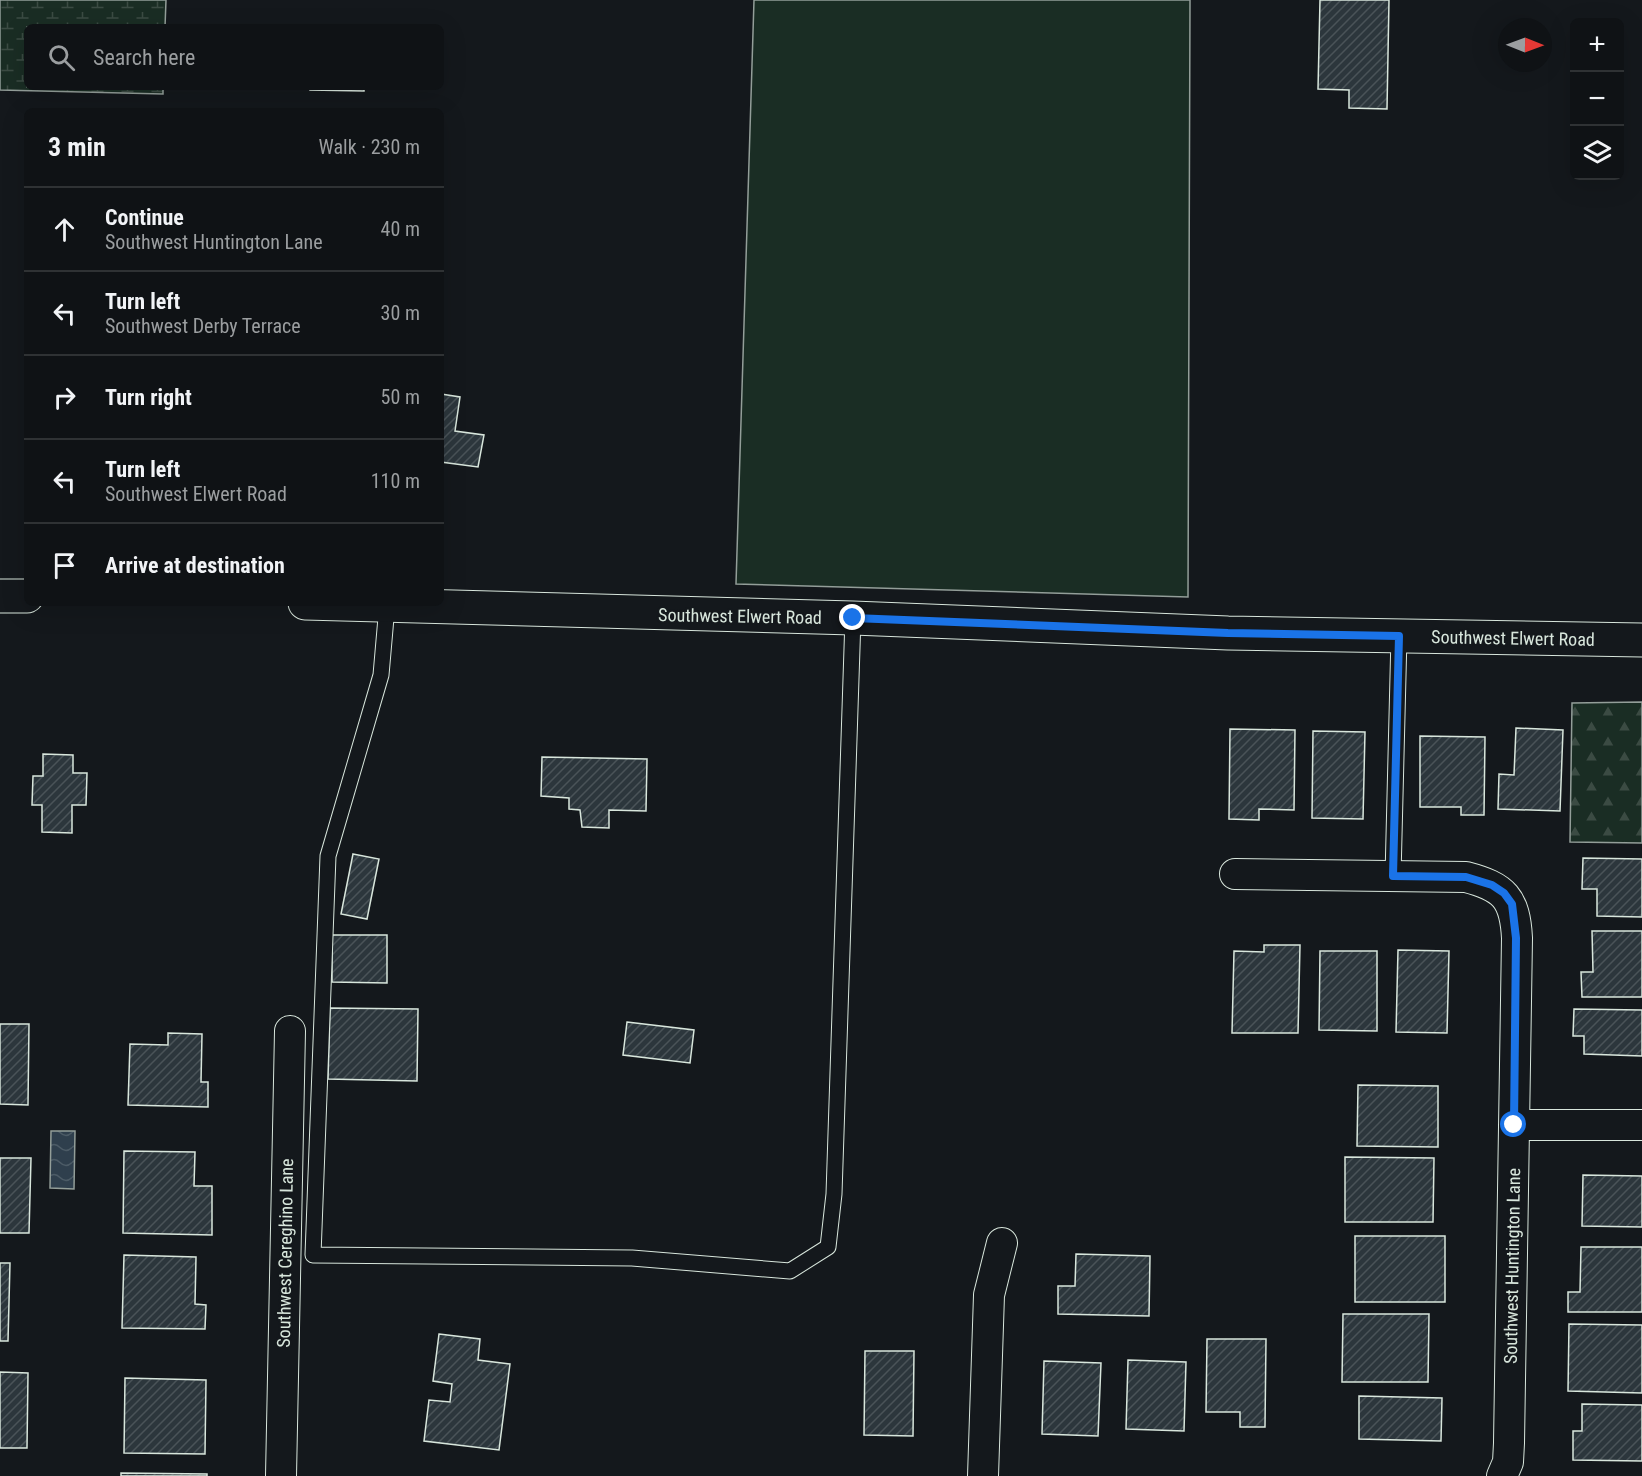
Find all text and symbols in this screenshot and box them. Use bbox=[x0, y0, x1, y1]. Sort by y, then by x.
north arrow bbox=[1498, 18, 1552, 72]
map controls bbox=[1570, 18, 1624, 180]
button: + bbox=[1570, 18, 1624, 72]
search box bbox=[24, 24, 444, 90]
icon: search bbox=[45, 41, 78, 74]
text: Search here bbox=[93, 45, 195, 70]
button: − bbox=[1570, 72, 1624, 126]
button: layers bbox=[1570, 126, 1624, 180]
text: 3 min bbox=[48, 132, 106, 162]
text: Walk · 230 m bbox=[319, 135, 420, 159]
text: Continue bbox=[105, 205, 184, 230]
icon: ahead bbox=[48, 213, 81, 246]
text: 40 m bbox=[381, 217, 420, 241]
text: Southwest Huntington Lane bbox=[105, 230, 323, 254]
text: Turn left bbox=[105, 289, 180, 314]
icon: left bbox=[48, 297, 81, 330]
text: 30 m bbox=[381, 301, 420, 325]
text: Southwest Derby Terrace bbox=[105, 314, 301, 338]
icon: right bbox=[48, 381, 81, 414]
text: Turn right bbox=[105, 385, 192, 410]
text: 50 m bbox=[381, 385, 420, 409]
text: Turn left bbox=[105, 457, 180, 482]
icon: left bbox=[48, 465, 81, 498]
text: 110 m bbox=[371, 469, 420, 493]
text: Southwest Elwert Road bbox=[105, 482, 287, 506]
icon: arrive bbox=[48, 549, 81, 582]
text: Arrive at destination bbox=[105, 553, 285, 578]
street label: Southwest Elwert Road bbox=[658, 604, 822, 628]
route end bbox=[839, 604, 865, 630]
street label: Southwest Elwert Road bbox=[1431, 626, 1595, 650]
route start bbox=[1500, 1111, 1526, 1137]
street label: Southwest Cereghino Lane bbox=[273, 1158, 297, 1348]
street label: Southwest Huntington Lane bbox=[1500, 1168, 1524, 1364]

